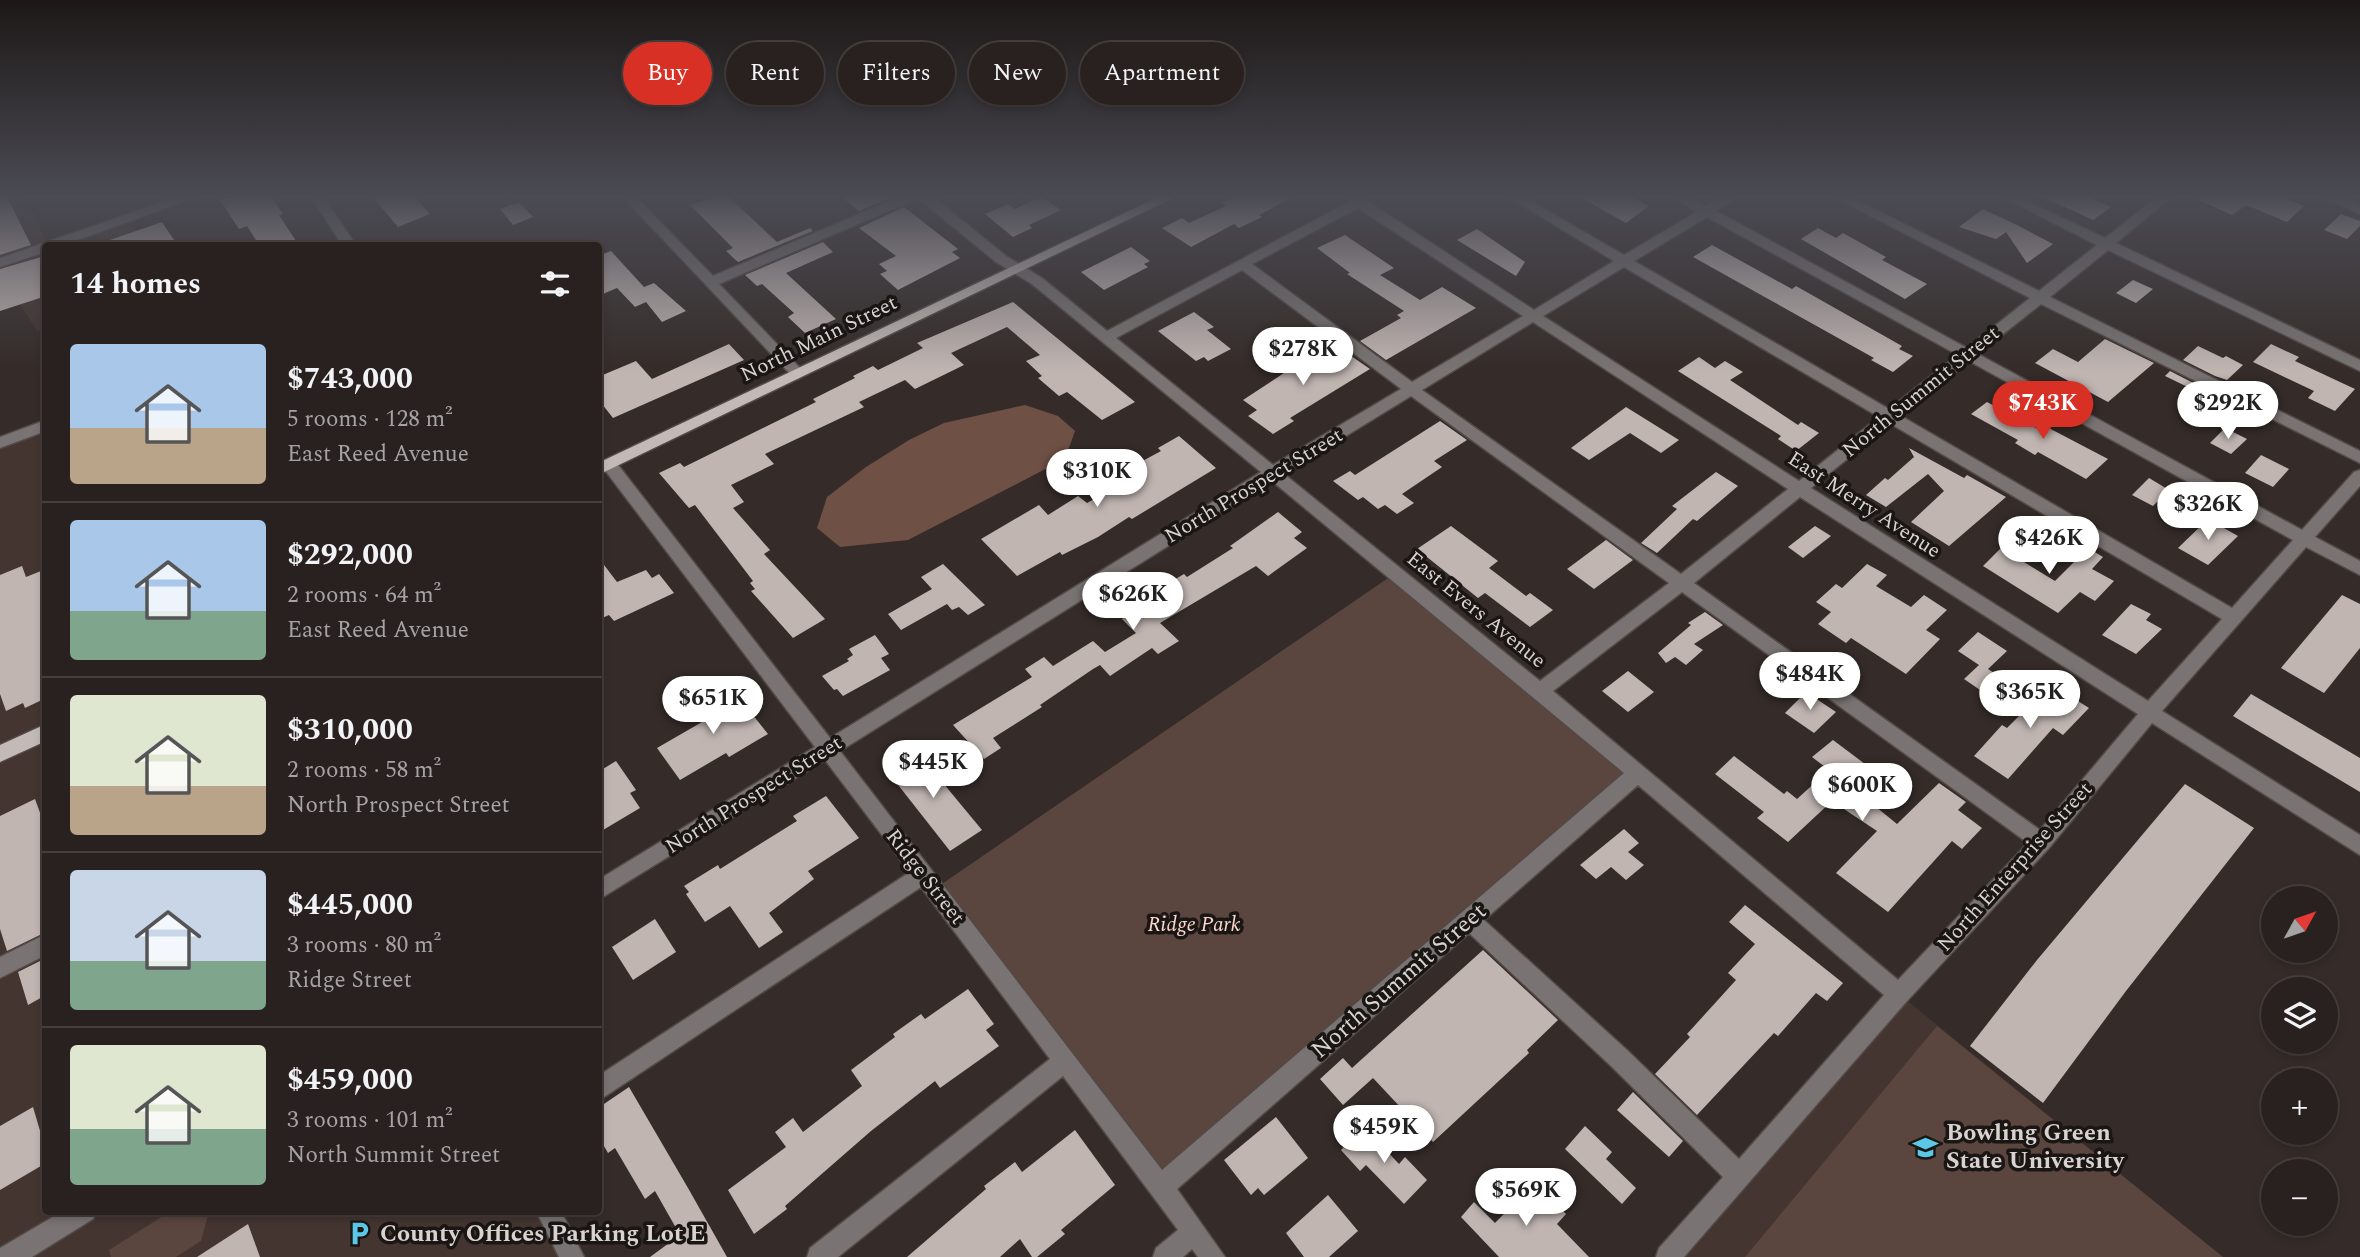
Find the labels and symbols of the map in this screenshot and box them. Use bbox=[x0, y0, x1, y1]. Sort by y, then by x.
street label: North Main Street bbox=[735, 287, 903, 391]
street label: North Summit Street bbox=[1835, 318, 2007, 466]
pin: $278K bbox=[1254, 328, 1352, 387]
pin: $743K bbox=[1994, 382, 2092, 441]
pin: $292K bbox=[2179, 382, 2277, 441]
street label: North Prospect Street bbox=[1159, 420, 1349, 552]
street label: East Merry Avenue bbox=[1781, 443, 1947, 567]
pin: $310K bbox=[1048, 449, 1146, 509]
pin: $326K bbox=[2159, 482, 2257, 542]
pin: $426K bbox=[2000, 516, 2098, 576]
street label: East Evers Avenue bbox=[1399, 544, 1553, 676]
pin: $626K bbox=[1084, 572, 1182, 632]
pin: $484K bbox=[1761, 652, 1859, 712]
pin: $365K bbox=[1981, 670, 2079, 730]
pin: $651K bbox=[664, 676, 762, 736]
street label: North Prospect Street bbox=[659, 728, 849, 862]
pin: $445K bbox=[884, 740, 982, 800]
pin: $600K bbox=[1813, 764, 1911, 823]
street label: North Enterprise Street bbox=[1930, 775, 2100, 959]
street label: Ridge Street bbox=[877, 822, 973, 932]
north arrow bbox=[2261, 886, 2338, 962]
street label: North Summit Street bbox=[1303, 894, 1495, 1068]
park label: Ridge Park bbox=[1147, 909, 1241, 941]
pin: $459K bbox=[1335, 1106, 1433, 1165]
place label: Bowling Green State University bbox=[1946, 1115, 2126, 1179]
school or university icon: Bowling Green State University bbox=[1912, 1133, 1940, 1161]
pin: $569K bbox=[1477, 1168, 1575, 1228]
place label: County Offices Parking Lot E bbox=[380, 1216, 706, 1252]
parking icon: County Offices Parking Lot E bbox=[346, 1220, 374, 1248]

